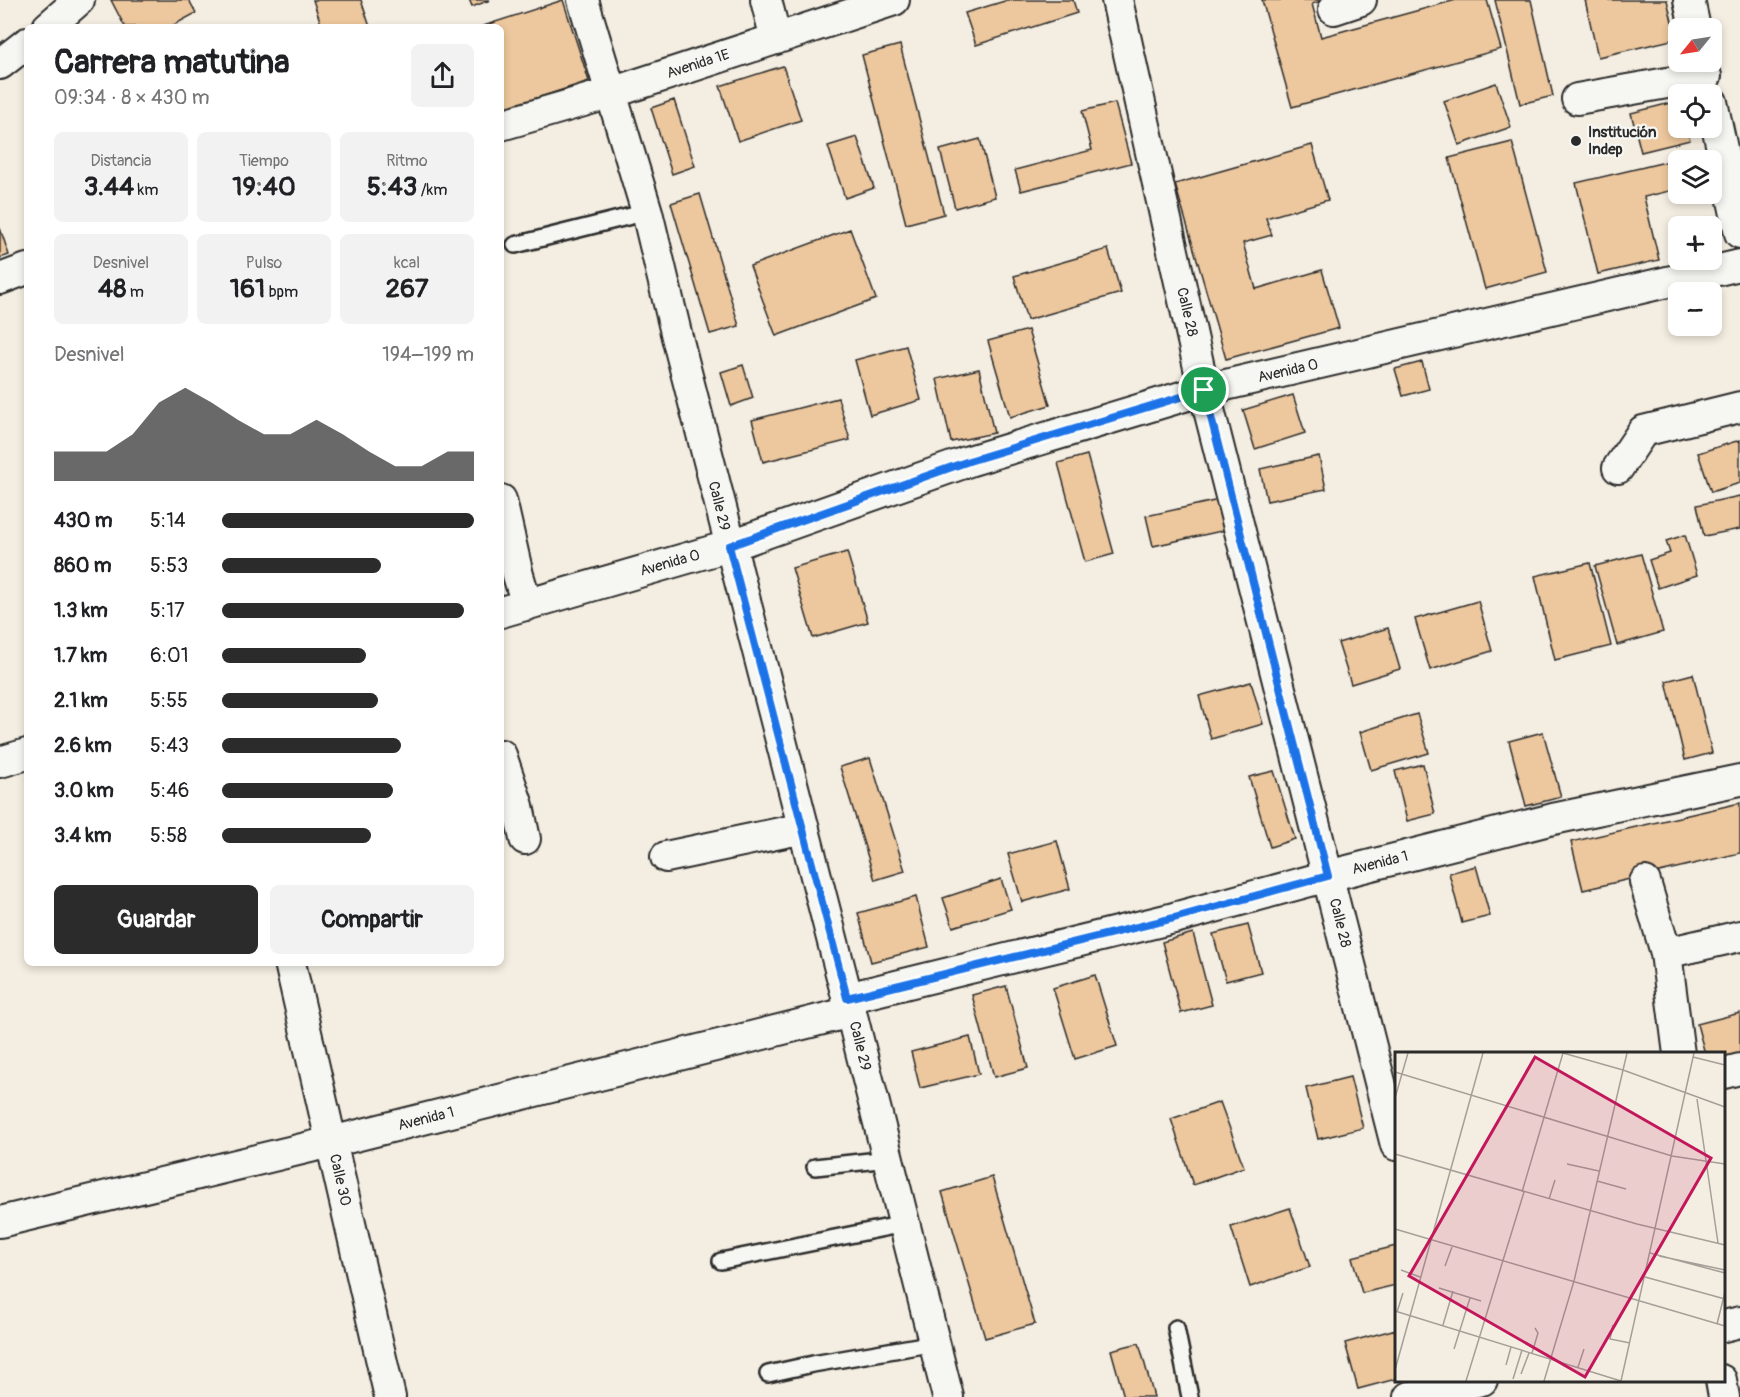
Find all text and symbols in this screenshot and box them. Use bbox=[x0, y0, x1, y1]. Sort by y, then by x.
north arrow bbox=[1668, 18, 1722, 72]
map controls bbox=[1668, 18, 1722, 336]
text: Carrera matutina bbox=[54, 42, 290, 83]
button: share bbox=[411, 44, 474, 107]
street label: Avenida 1E bbox=[664, 45, 732, 83]
button: locate bbox=[1668, 84, 1722, 138]
text: 09:34 · 8 × 430 m bbox=[54, 85, 209, 110]
place label: Institución Indep bbox=[1588, 123, 1657, 159]
marker: Institución Indep bbox=[1569, 134, 1583, 148]
button: layers bbox=[1668, 150, 1722, 204]
text: Distancia bbox=[91, 151, 151, 171]
text: Tiempo bbox=[239, 151, 289, 171]
text: Ritmo bbox=[386, 151, 428, 171]
text: 3.44 bbox=[84, 171, 134, 203]
text: 19:40 bbox=[232, 171, 296, 203]
text: 5:43 bbox=[367, 171, 417, 203]
text: km bbox=[134, 180, 158, 200]
text: /km bbox=[417, 180, 447, 200]
button: + bbox=[1668, 216, 1722, 270]
text: Desnivel bbox=[93, 253, 149, 273]
text: Pulso bbox=[246, 253, 282, 273]
text: kcal bbox=[394, 253, 420, 273]
text: 48 bbox=[98, 273, 126, 305]
text: 161 bbox=[230, 273, 265, 305]
text: 267 bbox=[385, 273, 429, 305]
text: m bbox=[126, 282, 144, 302]
text: bpm bbox=[265, 282, 298, 302]
button: − bbox=[1668, 282, 1722, 336]
street label: Calle 28 bbox=[1172, 286, 1202, 339]
text: Desnivel bbox=[54, 342, 124, 367]
text: 194–199 m bbox=[382, 342, 474, 367]
street label: Avenida 0 bbox=[1256, 355, 1320, 387]
pin bbox=[1178, 364, 1229, 415]
icon: arrive bbox=[1187, 373, 1220, 406]
street label: Calle 29 bbox=[704, 479, 734, 533]
text: 430 m bbox=[54, 508, 113, 533]
text: 5:14 bbox=[150, 508, 186, 533]
street label: Avenida 0 bbox=[638, 545, 702, 581]
text: 860 m bbox=[54, 553, 111, 578]
text: 5:53 bbox=[150, 553, 188, 578]
text: 1.3 km bbox=[54, 598, 108, 623]
text: 5:17 bbox=[150, 598, 185, 623]
text: 1.7 km bbox=[54, 643, 107, 668]
text: 6:01 bbox=[150, 643, 188, 668]
text: 2.1 km bbox=[54, 688, 108, 713]
text: 5:55 bbox=[150, 688, 188, 713]
text: 2.6 km bbox=[54, 733, 112, 758]
text: 5:43 bbox=[150, 733, 189, 758]
text: 3.0 km bbox=[54, 778, 114, 803]
text: 5:46 bbox=[150, 778, 189, 803]
text: 3.4 km bbox=[54, 823, 112, 848]
text: 5:58 bbox=[150, 823, 187, 848]
street label: Avenida 1 bbox=[1350, 847, 1410, 879]
button: Guardar bbox=[54, 885, 258, 954]
button: Compartir bbox=[270, 885, 474, 954]
street label: Calle 28 bbox=[1325, 896, 1355, 950]
street label: Calle 29 bbox=[845, 1019, 875, 1073]
inset map bbox=[1395, 1052, 1725, 1382]
street label: Avenida 1 bbox=[396, 1103, 456, 1135]
street label: Calle 30 bbox=[325, 1152, 355, 1208]

